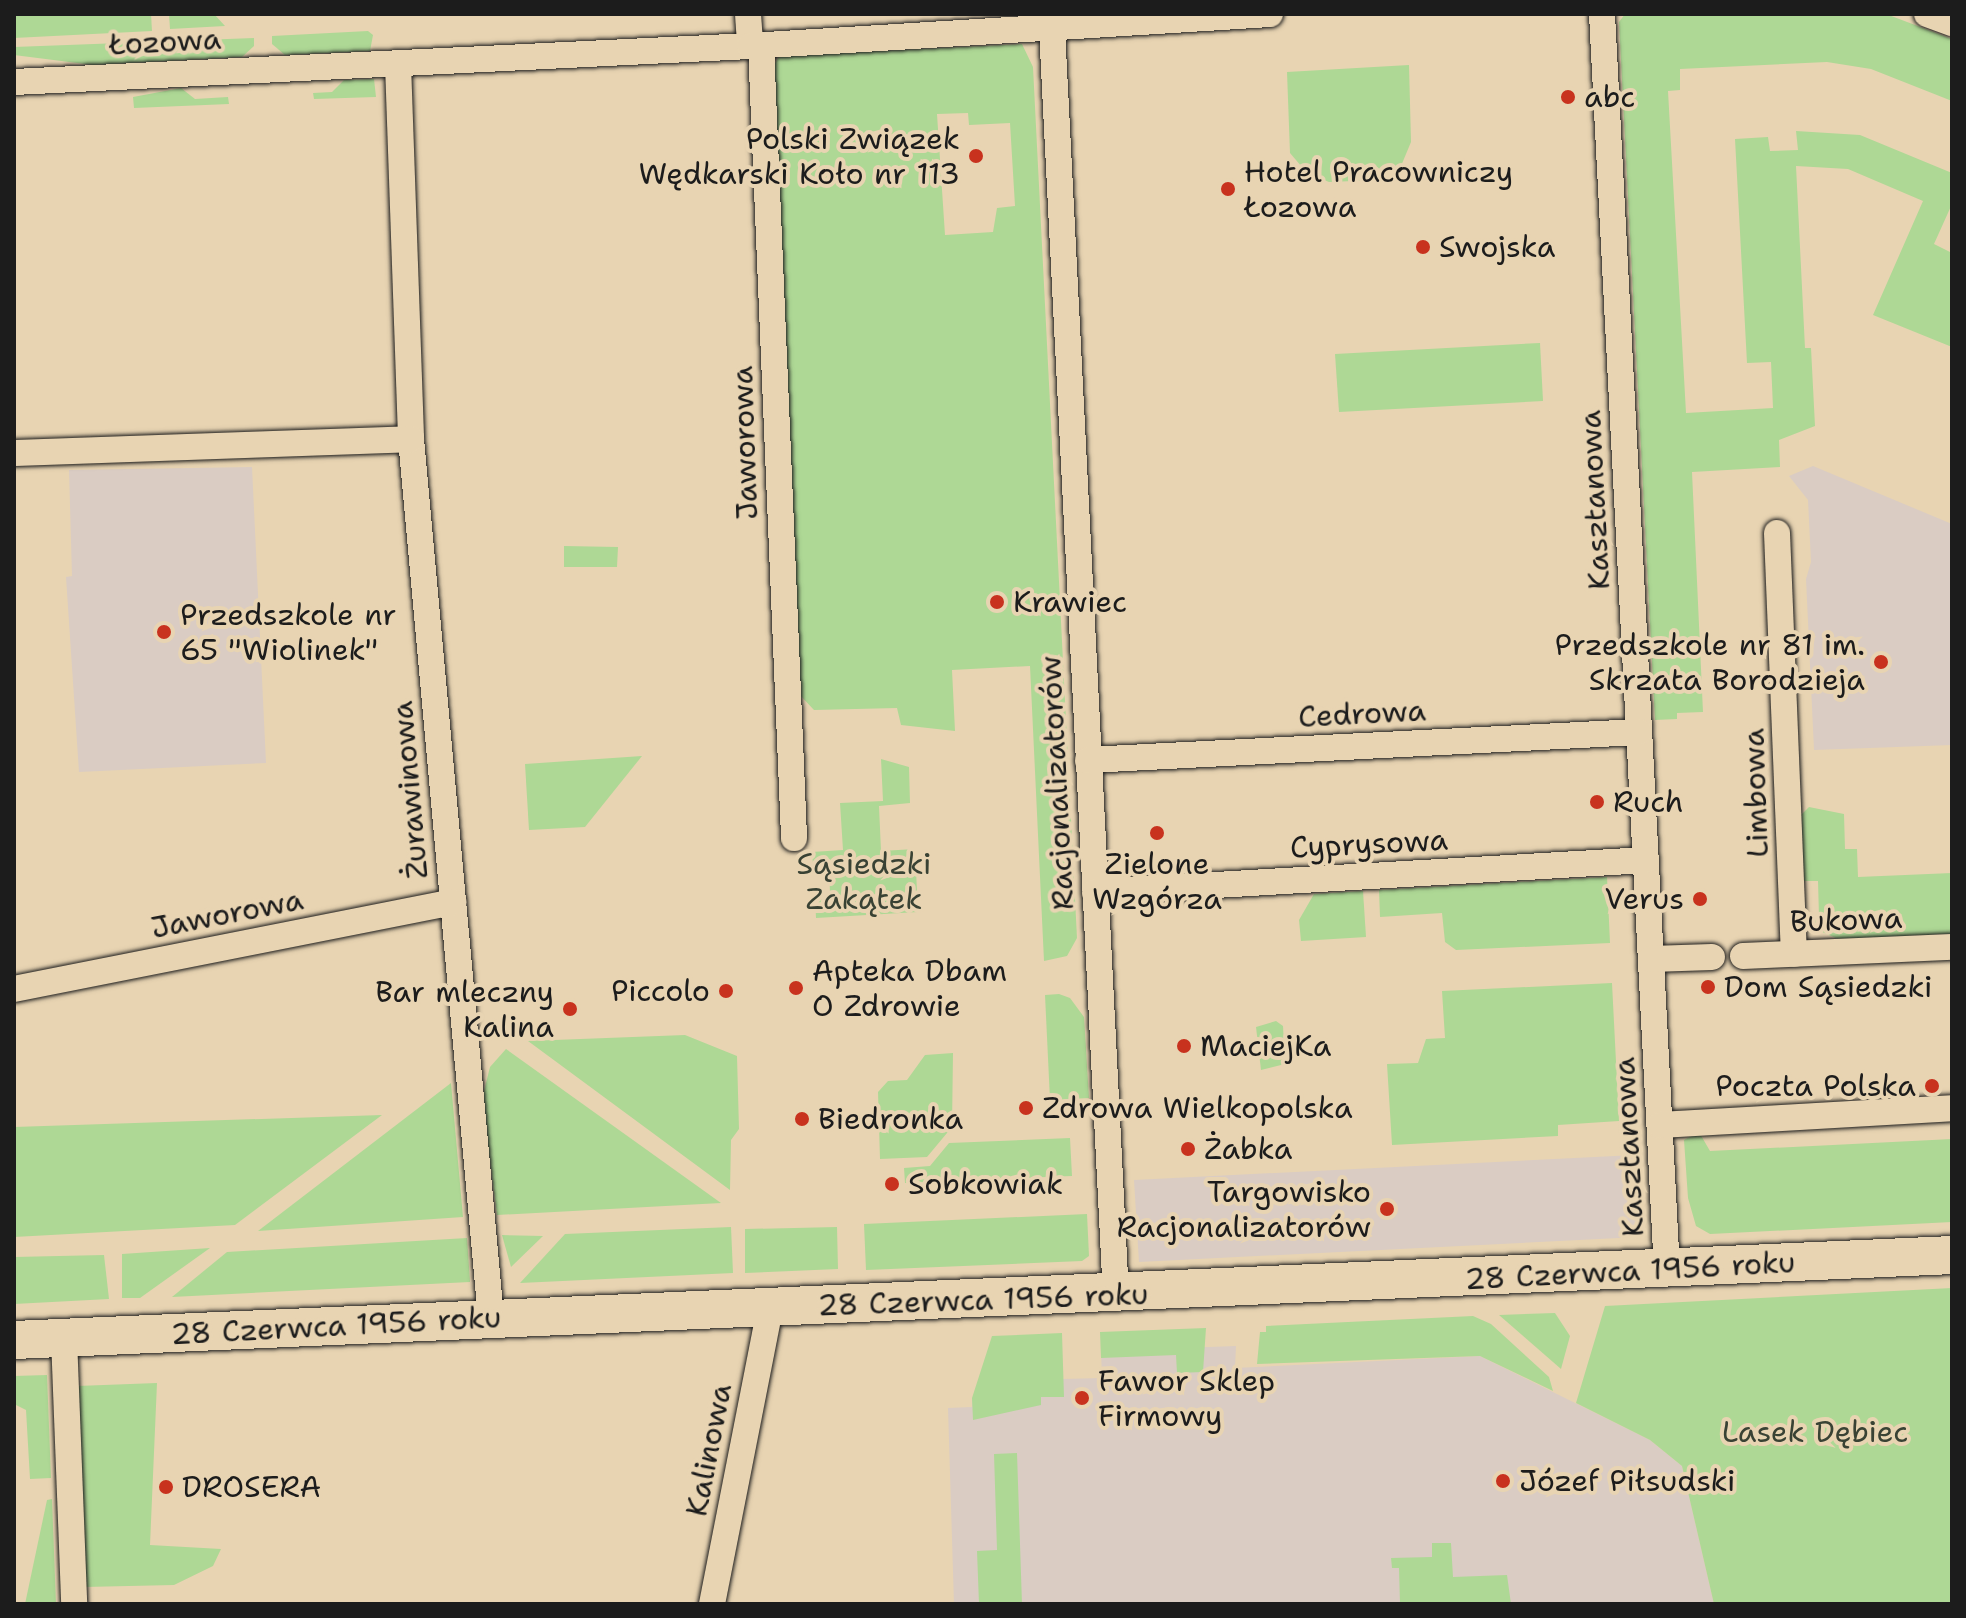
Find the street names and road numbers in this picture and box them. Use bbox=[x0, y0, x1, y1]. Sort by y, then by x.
street label: Łozowa bbox=[108, 21, 222, 63]
street label: Jaworowa bbox=[724, 365, 766, 521]
street label: Kasztanowa bbox=[1572, 409, 1618, 591]
street label: Racjonalizatorów bbox=[1032, 655, 1082, 911]
street label: Cedrowa bbox=[1297, 693, 1427, 735]
street label: Żurawinowa bbox=[384, 700, 436, 880]
street label: Limbowa bbox=[1736, 728, 1776, 858]
street label: Cyprysowa bbox=[1289, 822, 1449, 866]
street label: Jaworowa bbox=[148, 882, 306, 946]
street label: Bukowa bbox=[1789, 900, 1903, 940]
street label: Kasztanowa bbox=[1606, 1056, 1652, 1238]
street label: 28 Czerwca 1956 roku bbox=[1464, 1244, 1796, 1298]
street label: 28 Czerwca 1956 roku bbox=[817, 1276, 1149, 1324]
street label: 28 Czerwca 1956 roku bbox=[170, 1299, 502, 1353]
street label: Kalinowa bbox=[679, 1381, 739, 1519]

